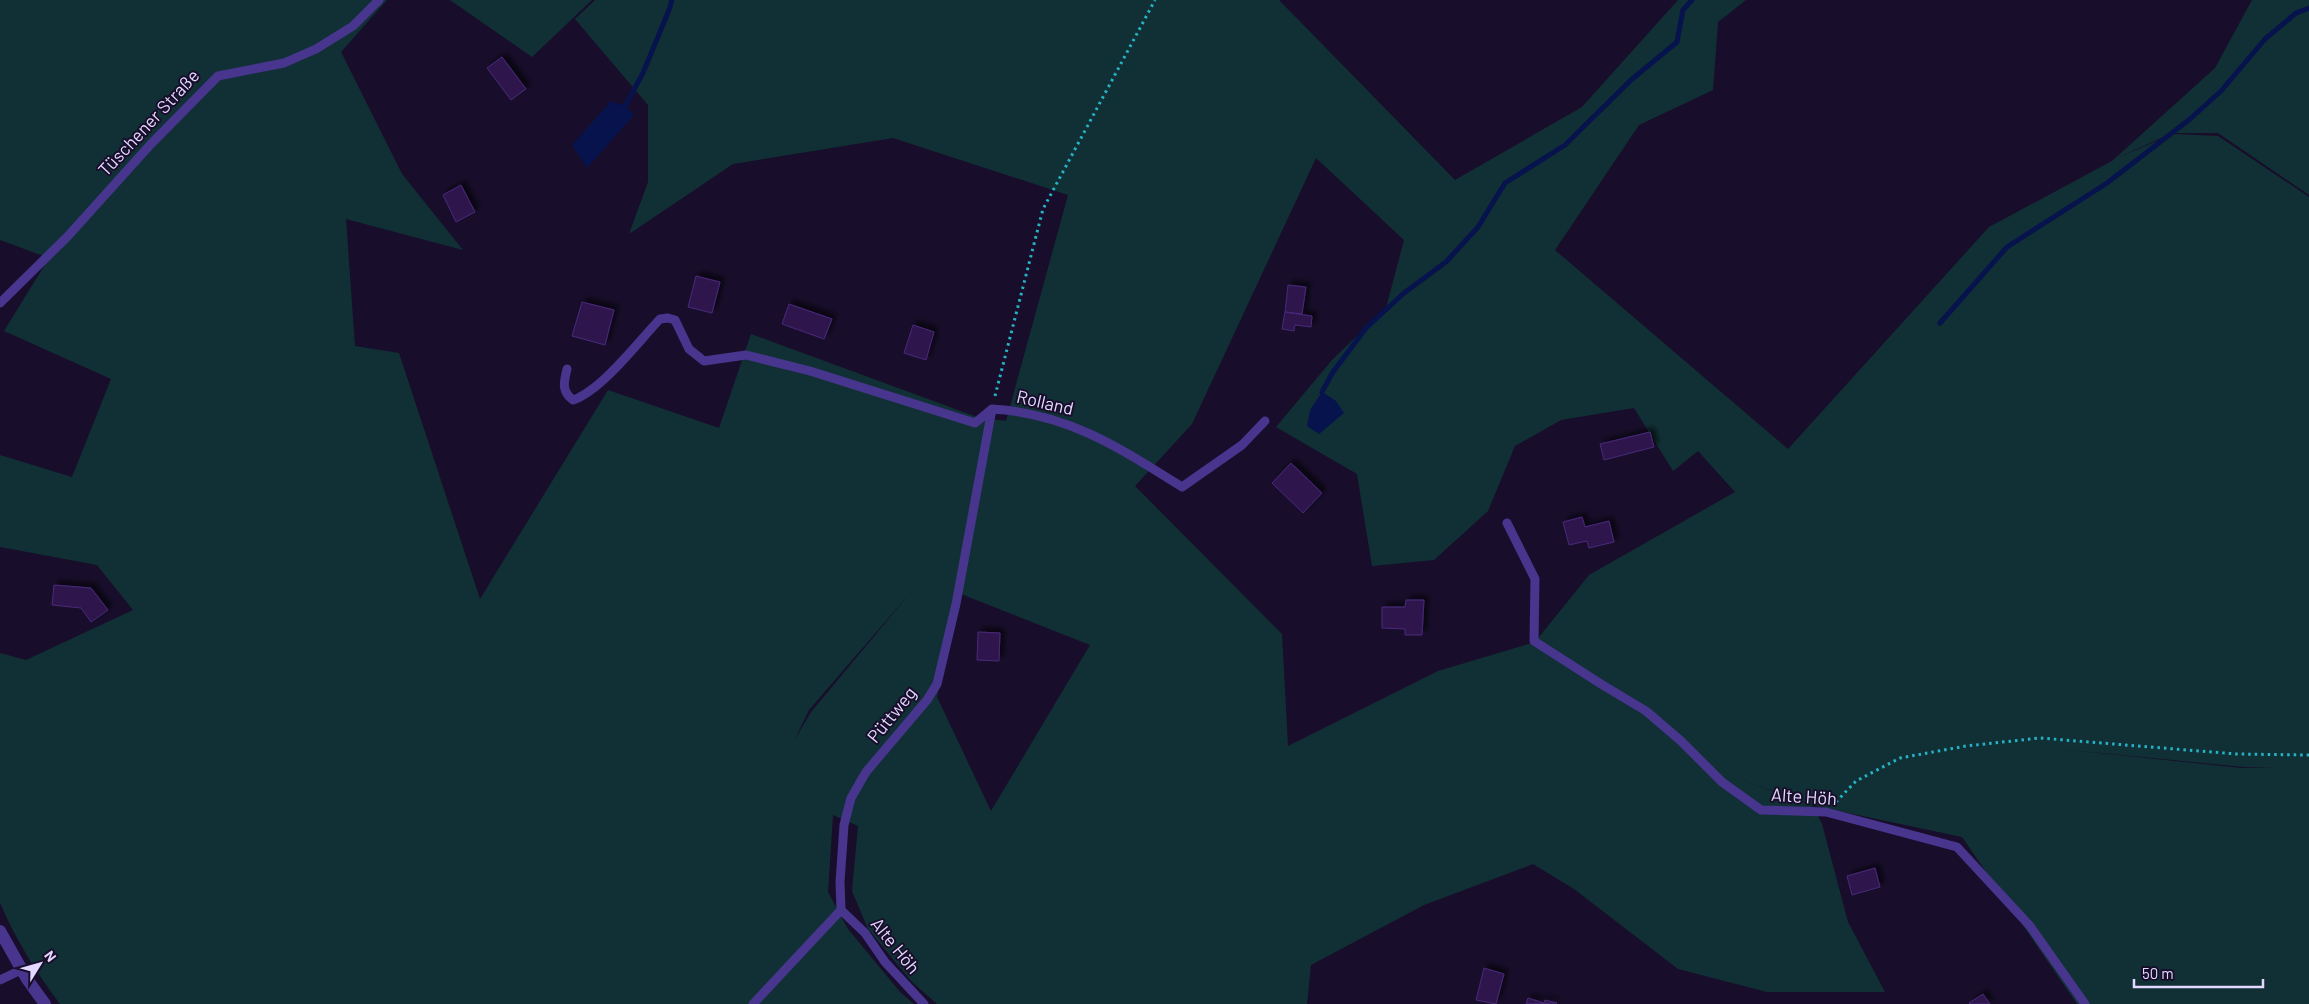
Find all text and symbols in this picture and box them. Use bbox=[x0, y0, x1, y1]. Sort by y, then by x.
street label: Tüschener Straße bbox=[93, 64, 203, 180]
street label: Rolland bbox=[1015, 385, 1076, 419]
street label: Püttweg bbox=[862, 682, 920, 747]
street label: Alte Höh bbox=[1771, 783, 1838, 809]
street label: Alte Höh bbox=[867, 913, 925, 978]
north arrow bbox=[15, 939, 65, 989]
text: N bbox=[41, 947, 60, 965]
scale bar bbox=[2134, 956, 2263, 988]
text: 50 m bbox=[2142, 964, 2174, 982]

